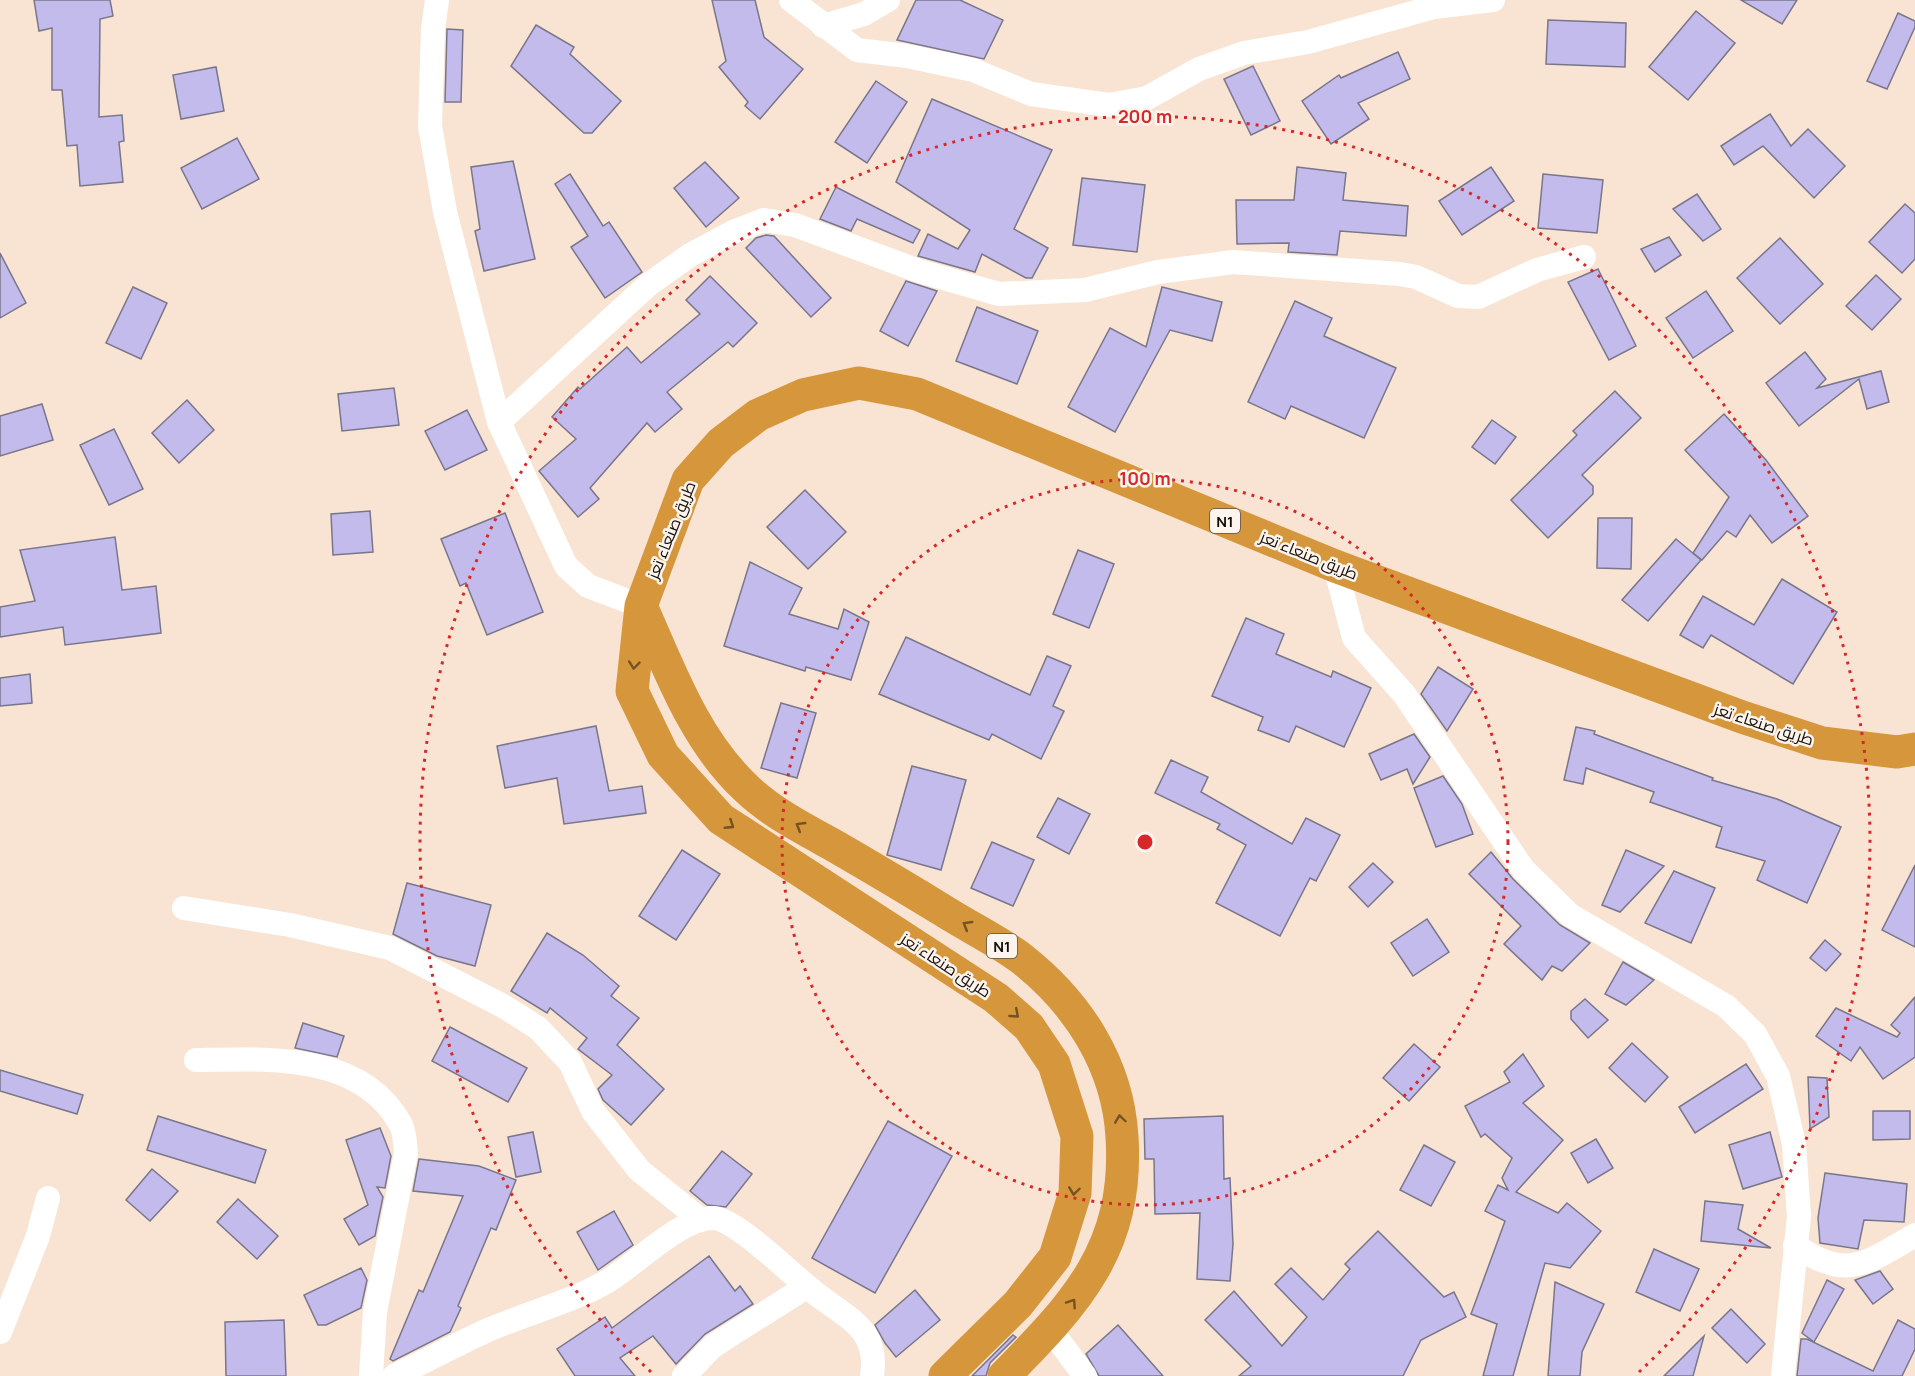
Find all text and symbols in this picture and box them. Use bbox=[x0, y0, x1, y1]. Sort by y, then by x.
text: 200 m bbox=[1118, 104, 1172, 128]
text: 100 m bbox=[1119, 466, 1171, 490]
street label: طريق صنعاء تعز bbox=[641, 478, 701, 583]
road number: N1 bbox=[1210, 509, 1240, 533]
street label: طريق صنعاء تعز bbox=[1256, 525, 1361, 585]
one-way arrow bbox=[629, 660, 641, 669]
street label: طريق صنعاء تعز bbox=[1710, 697, 1817, 750]
one-way arrow bbox=[723, 818, 734, 829]
one-way arrow bbox=[795, 822, 806, 833]
centre of rings bbox=[1135, 832, 1155, 852]
one-way arrow bbox=[963, 921, 973, 933]
street label: طريق صنعاء تعز bbox=[896, 927, 995, 1002]
road number: N1 bbox=[987, 934, 1017, 958]
one-way arrow bbox=[1008, 1007, 1018, 1018]
one-way arrow bbox=[1115, 1115, 1127, 1124]
one-way arrow bbox=[1068, 1186, 1080, 1196]
one-way arrow bbox=[1065, 1298, 1076, 1309]

